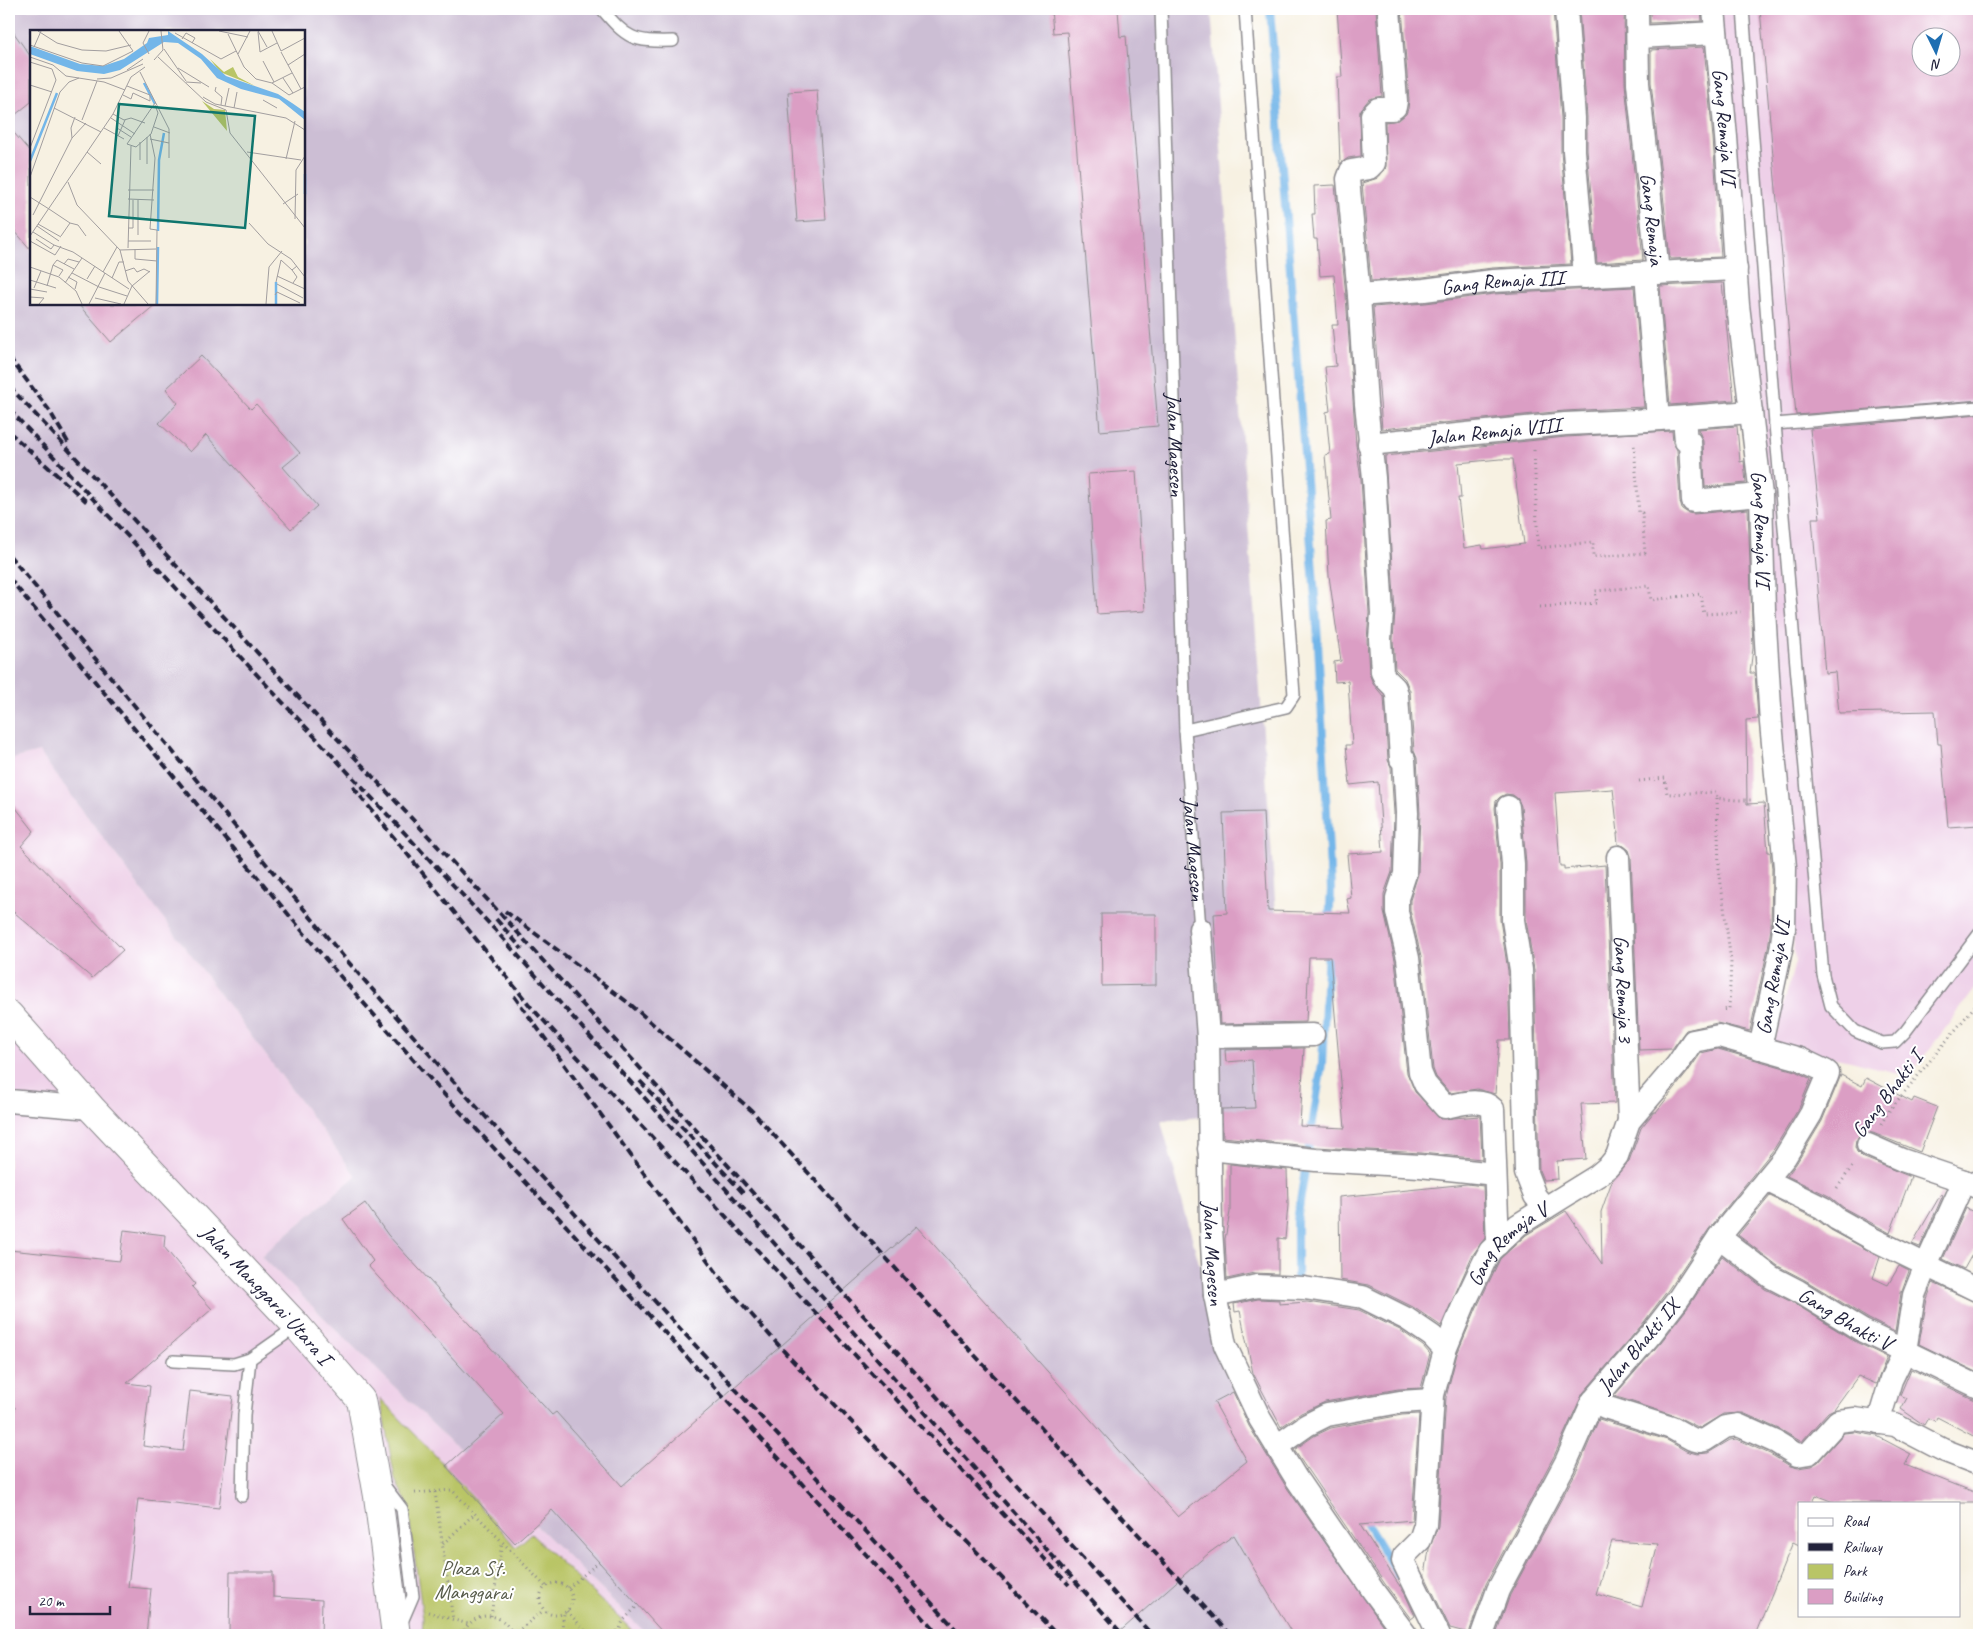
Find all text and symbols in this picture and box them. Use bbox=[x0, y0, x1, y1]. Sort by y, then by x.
north arrow bbox=[1910, 28, 1960, 78]
inset map bbox=[30, 30, 305, 305]
text: N bbox=[1930, 56, 1942, 74]
street label: Gang Remaja VI bbox=[1707, 67, 1743, 190]
street label: Gang Remaja bbox=[1635, 172, 1670, 268]
street label: Gang Remaja III bbox=[1439, 264, 1569, 301]
street label: Jalan Magesen bbox=[1161, 392, 1190, 497]
street label: Jalan Remaja VIII bbox=[1425, 411, 1567, 451]
street label: Gang Remaja VI bbox=[1745, 469, 1777, 592]
street label: Jalan Magesen bbox=[1177, 796, 1211, 902]
street label: Gang Remaja VI bbox=[1750, 913, 1797, 1037]
street label: Gang Remaja 3 bbox=[1608, 935, 1639, 1045]
street label: Gang Bhakti I bbox=[1846, 1042, 1931, 1143]
street label: Gang Remaja V bbox=[1462, 1195, 1555, 1290]
street label: Jalan Magesen bbox=[1198, 1201, 1230, 1308]
street label: Jalan Manggarai Utara I bbox=[195, 1219, 340, 1373]
street label: Gang Bhakti V bbox=[1794, 1281, 1900, 1358]
street label: Jalan Bhakti IX bbox=[1591, 1292, 1687, 1399]
legend bbox=[1798, 1502, 1960, 1616]
text: Road bbox=[1843, 1512, 1870, 1531]
text: Railway bbox=[1843, 1538, 1884, 1557]
park label: Plaza St. Manggarai bbox=[434, 1555, 515, 1605]
text: Park bbox=[1843, 1562, 1868, 1581]
scale bar bbox=[30, 1584, 110, 1616]
text: Building bbox=[1843, 1588, 1883, 1607]
text: 20 m bbox=[38, 1592, 65, 1611]

